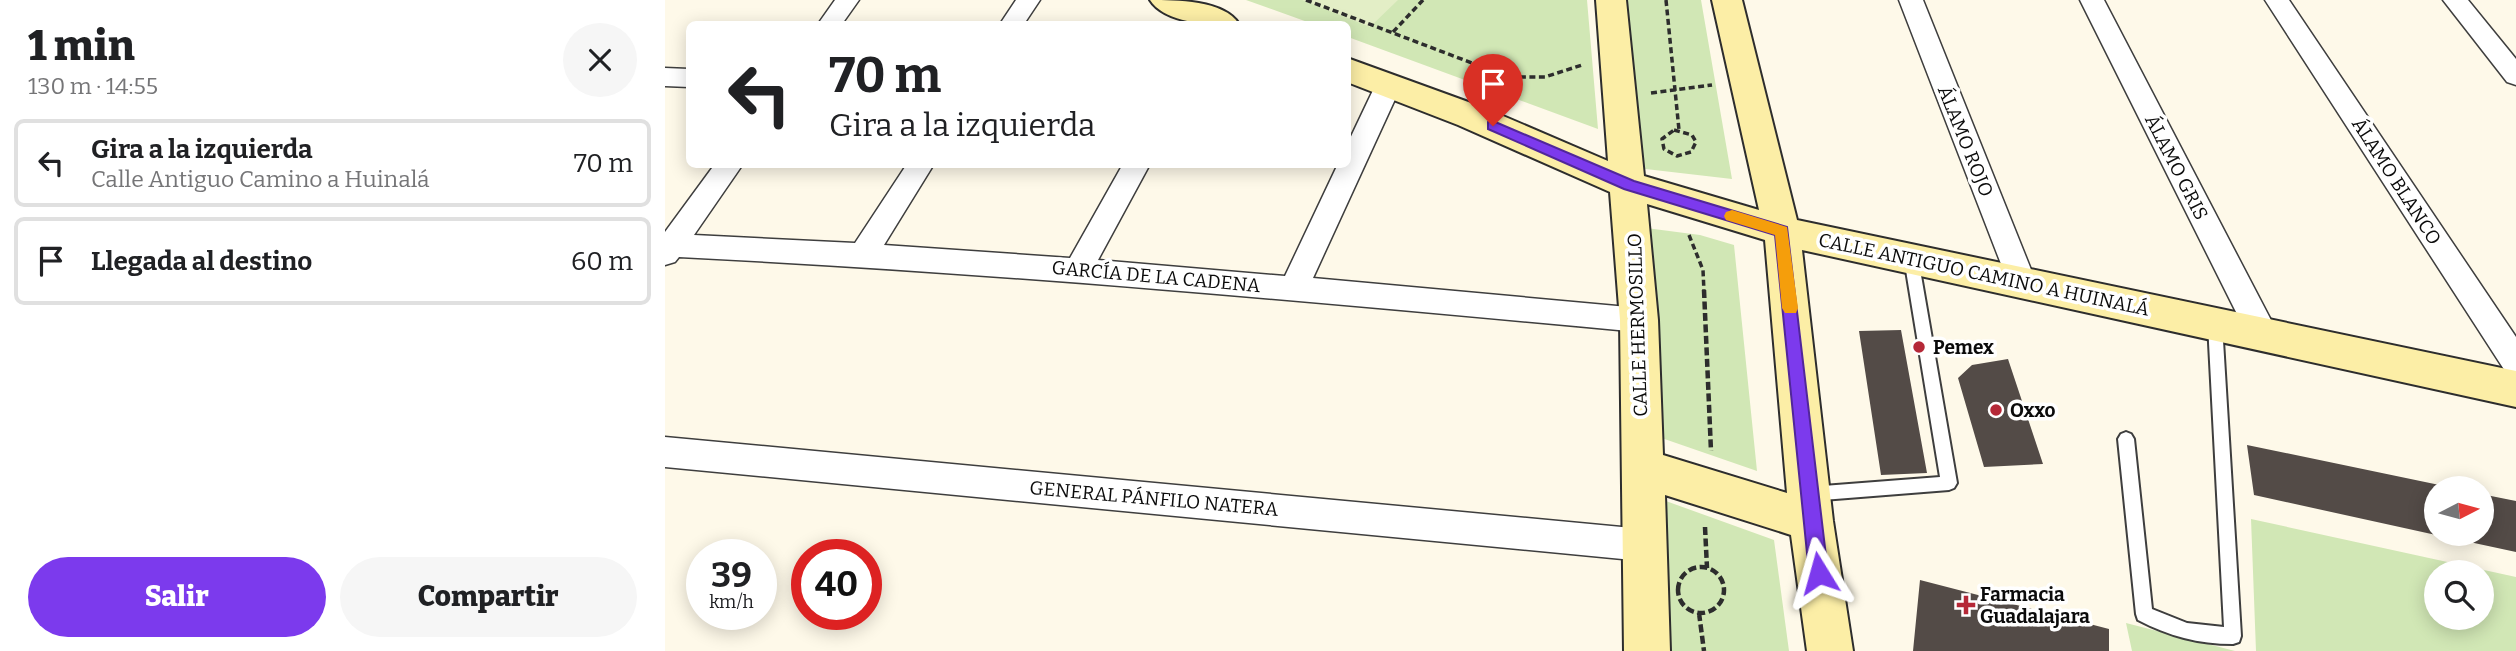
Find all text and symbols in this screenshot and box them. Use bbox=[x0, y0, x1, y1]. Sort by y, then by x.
text: 1 min bbox=[28, 21, 135, 71]
button: close bbox=[563, 23, 637, 97]
text: 70 m bbox=[829, 46, 941, 105]
icon: left bbox=[714, 49, 805, 140]
pin bbox=[1463, 54, 1523, 126]
icon: arrive bbox=[1474, 65, 1512, 103]
text: 130 m · 14:55 bbox=[28, 72, 158, 100]
street label: ÁLAMO ROJO bbox=[1933, 82, 1998, 200]
text: Gira a la izquierda bbox=[829, 106, 1096, 144]
street label: ÁLAMO GRIS bbox=[2140, 111, 2213, 224]
street label: ÁLAMO BLANCO bbox=[2347, 113, 2446, 249]
text: Gira a la izquierda bbox=[91, 134, 313, 165]
icon: left bbox=[32, 144, 70, 182]
text: 70 m bbox=[574, 148, 633, 179]
text: Calle Antiguo Camino a Huinalá bbox=[91, 165, 430, 193]
street label: CALLE ANTIGUO CAMINO A HUINALÁ bbox=[1816, 228, 2152, 321]
street label: CALLE HERMOSILLO bbox=[1623, 233, 1652, 417]
icon: arrive bbox=[32, 242, 70, 280]
text: Llegada al destino bbox=[91, 246, 312, 277]
text: 60 m bbox=[571, 246, 633, 277]
street label: GARCÍA DE LA CADENA bbox=[1051, 256, 1262, 297]
place label: Pemex bbox=[1933, 336, 1994, 359]
marker: Pemex bbox=[1911, 339, 1927, 355]
place label: Oxxo bbox=[2010, 399, 2056, 422]
marker: Oxxo bbox=[1988, 402, 2004, 418]
street label: GENERAL PÁNFILO NATERA bbox=[1029, 476, 1280, 521]
north arrow bbox=[2424, 476, 2494, 546]
map controls bbox=[2424, 476, 2494, 630]
position arrow bbox=[1782, 536, 1856, 610]
speed limit sign: 40 bbox=[791, 539, 882, 630]
text: 39 bbox=[711, 554, 752, 596]
button: Salir bbox=[28, 557, 326, 637]
button: Compartir bbox=[340, 557, 637, 637]
button: search bbox=[2424, 560, 2494, 630]
place label: Farmacia Guadalajara bbox=[1980, 583, 2090, 628]
text: km/h bbox=[709, 591, 754, 613]
marker: Farmacia Guadalajara bbox=[1958, 597, 1974, 613]

